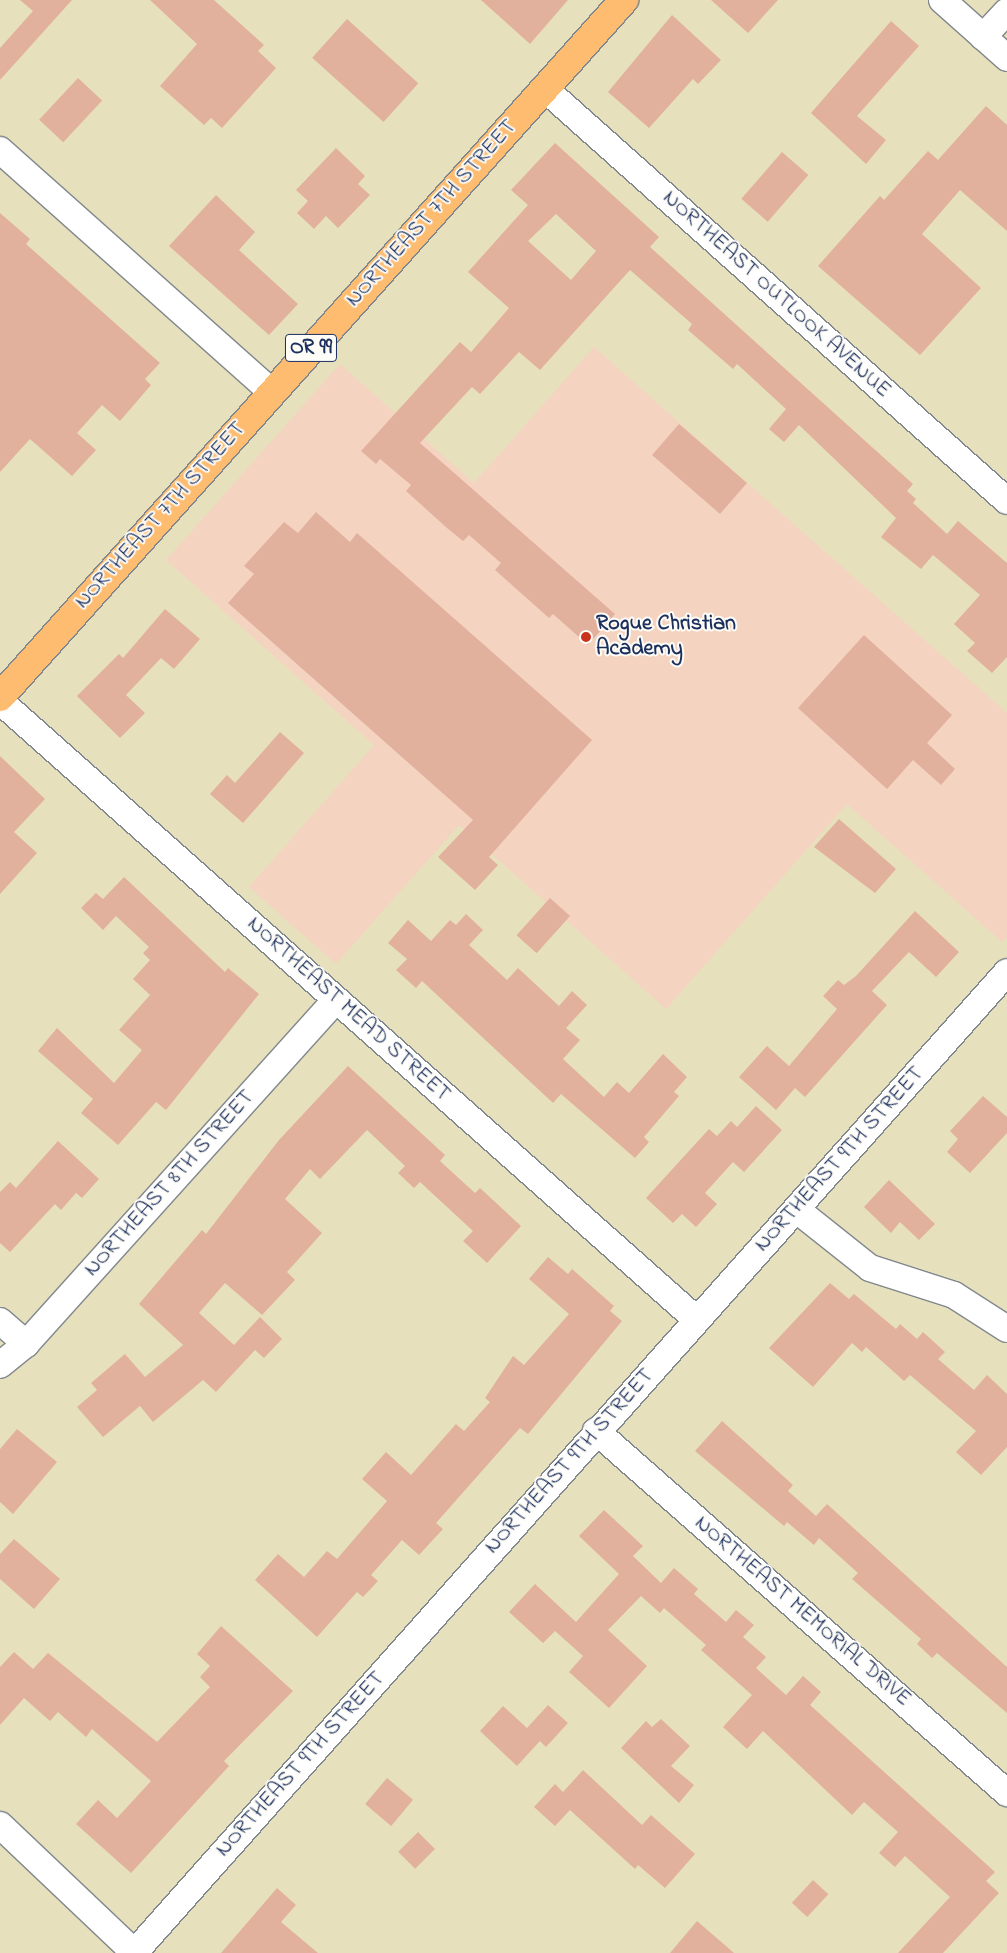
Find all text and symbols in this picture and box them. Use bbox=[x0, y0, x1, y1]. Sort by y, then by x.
street label: NORTHEAST 7TH STREET bbox=[341, 115, 523, 313]
street label: NORTHEAST OUTLOOK AVENUE bbox=[656, 185, 896, 405]
road number: OR 99 bbox=[285, 329, 337, 366]
street label: NORTHEAST 7TH STREET bbox=[70, 417, 252, 615]
place label: Rogue Christian Academy bbox=[596, 611, 736, 662]
marker: Rogue Christian Academy bbox=[580, 631, 592, 643]
street label: NORTHEAST MEAD STREET bbox=[241, 912, 455, 1108]
street label: NORTHEAST 9TH STREET bbox=[750, 1062, 930, 1258]
street label: NORTHEAST 8TH STREET bbox=[79, 1085, 261, 1283]
street label: NORTHEAST 9TH STREET bbox=[480, 1364, 660, 1560]
street label: NORTHEAST MEMORIAL DRIVE bbox=[688, 1511, 916, 1713]
street label: NORTHEAST 9TH STREET bbox=[211, 1667, 391, 1863]

